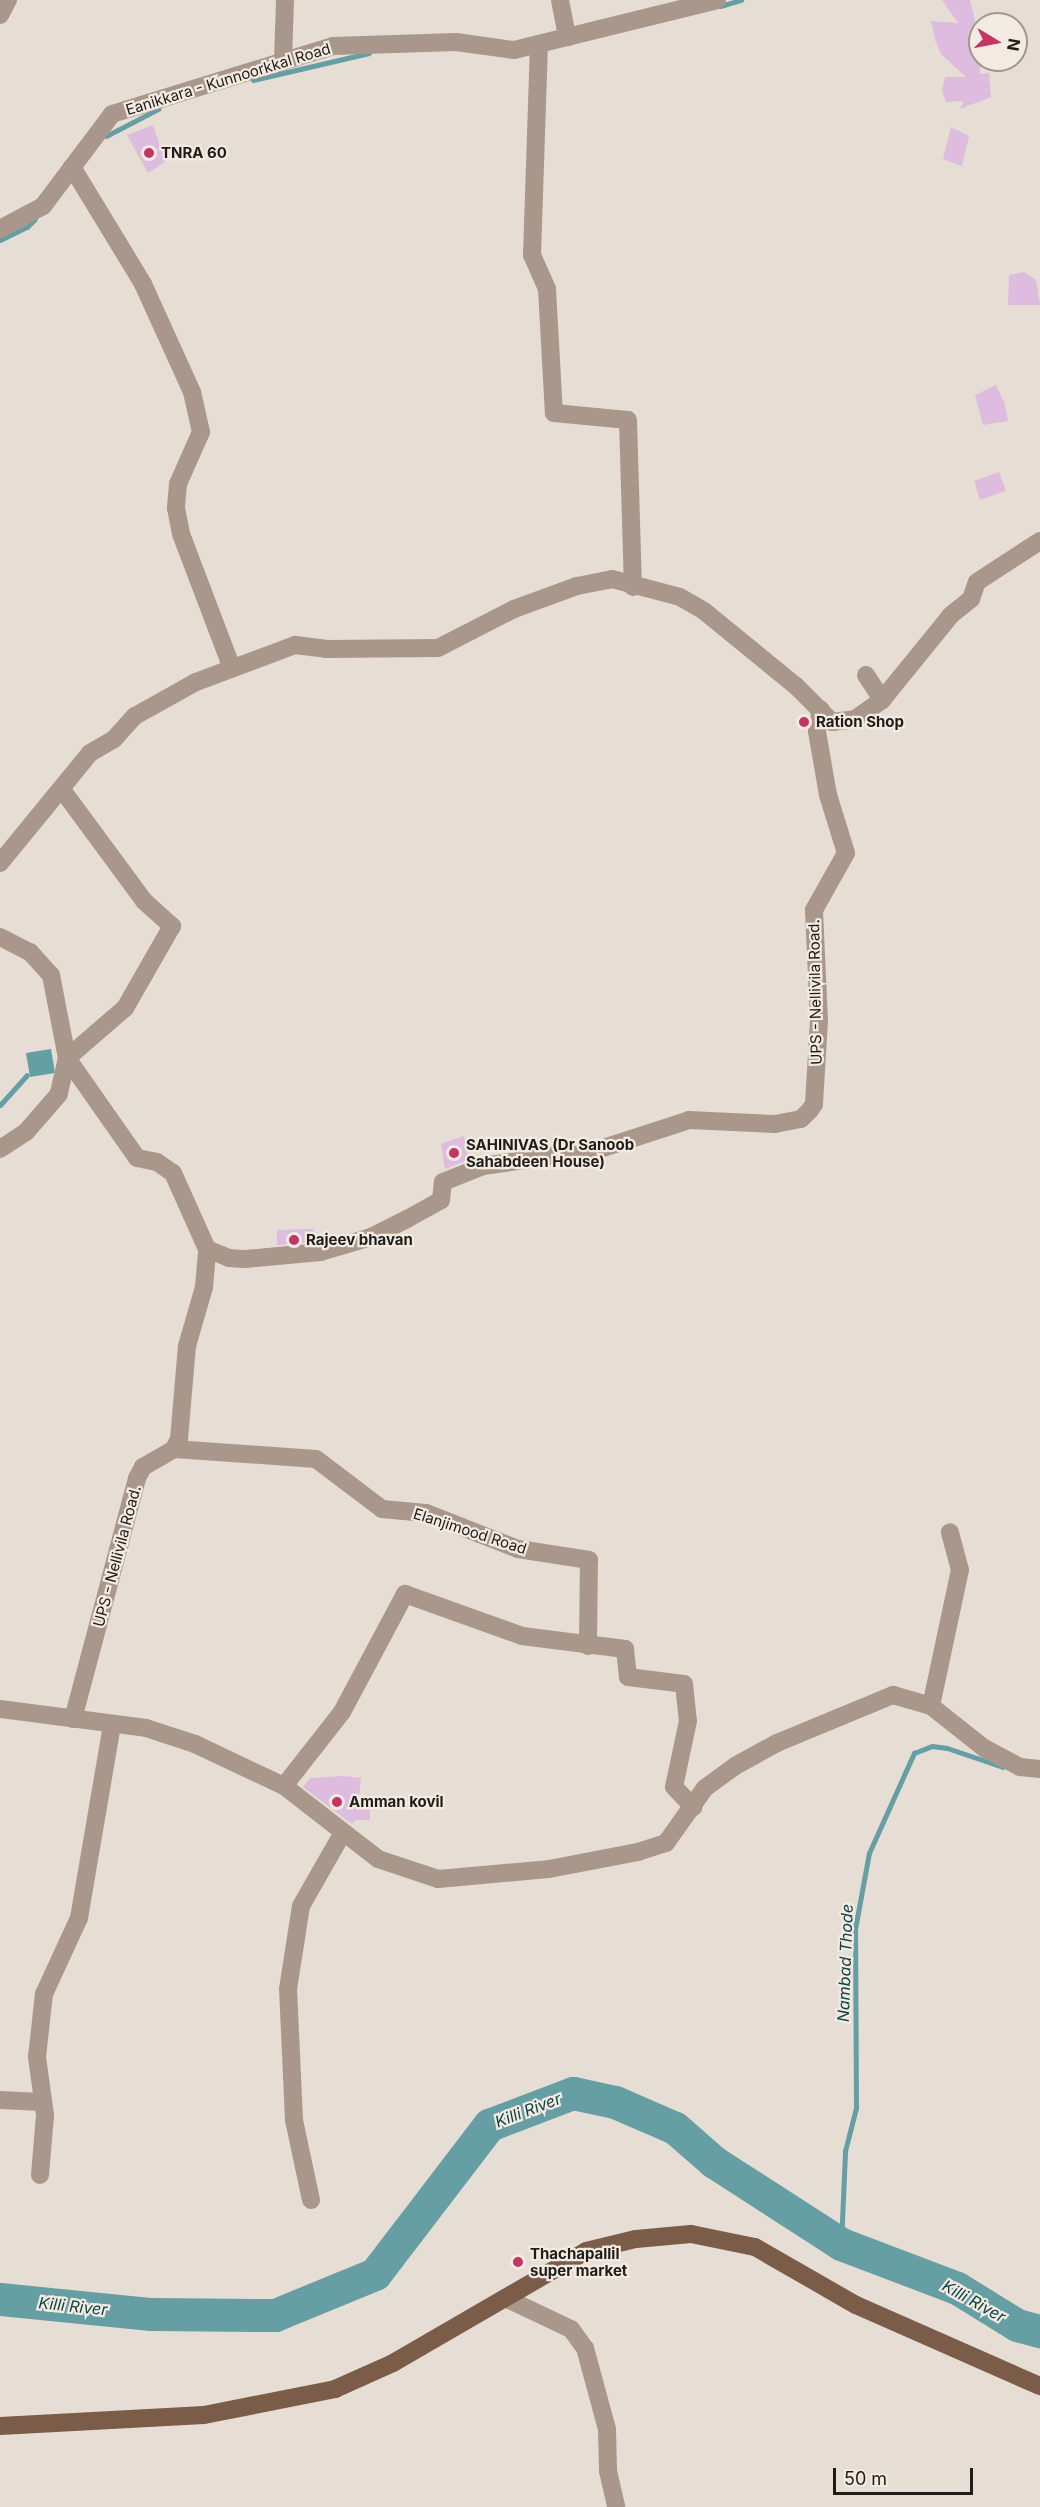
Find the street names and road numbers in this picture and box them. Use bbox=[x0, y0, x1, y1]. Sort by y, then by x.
street label: Eanikkara - Kunnoorkkal Road bbox=[123, 39, 333, 119]
street label: UPS - Nellivila Road. bbox=[805, 919, 825, 1065]
street label: UPS - Nellivila Road. bbox=[89, 1483, 145, 1629]
street label: Elanjimood Road bbox=[411, 1504, 529, 1558]

